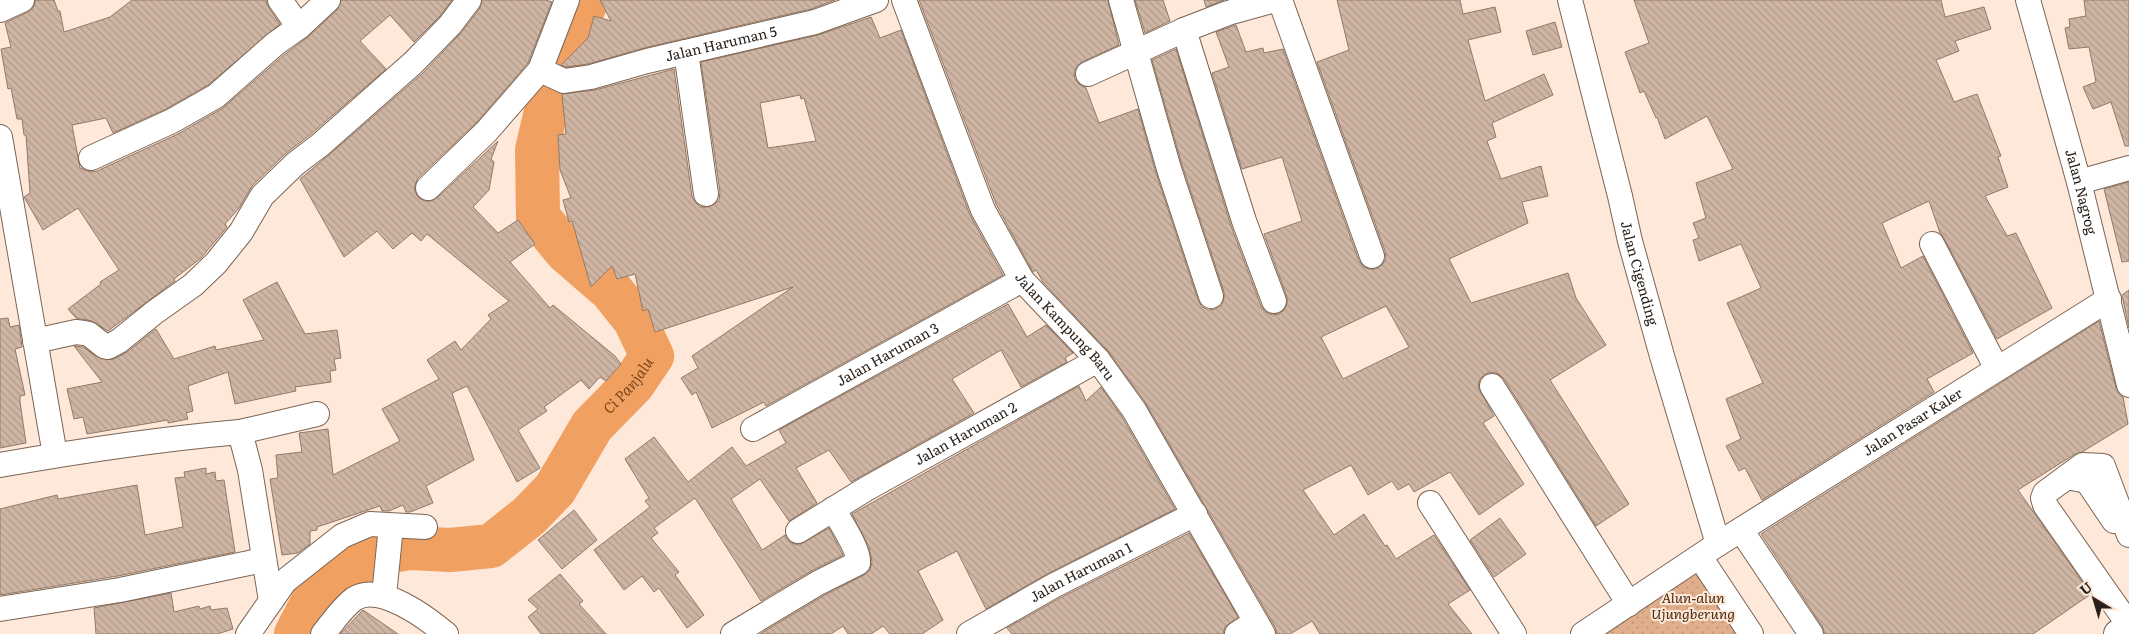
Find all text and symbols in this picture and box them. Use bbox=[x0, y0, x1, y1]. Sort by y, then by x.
street label: Jalan Haruman 5 bbox=[663, 20, 779, 65]
street label: Jalan Nagrog bbox=[2061, 146, 2103, 237]
street label: Jalan Cigending bbox=[1617, 219, 1664, 328]
street label: Jalan Kampung Baru bbox=[1011, 269, 1120, 384]
street label: Jalan Haruman 3 bbox=[832, 317, 942, 390]
water label: Ci Panjalu bbox=[597, 352, 658, 419]
street label: Jalan Pasar Kaler bbox=[1858, 382, 1966, 460]
street label: Jalan Haruman 2 bbox=[911, 396, 1020, 469]
street label: Jalan Haruman 1 bbox=[1026, 536, 1135, 606]
north arrow bbox=[2069, 574, 2119, 624]
text: U bbox=[2075, 577, 2096, 599]
park label: Alun-alun Ujungberung bbox=[1651, 587, 1735, 623]

